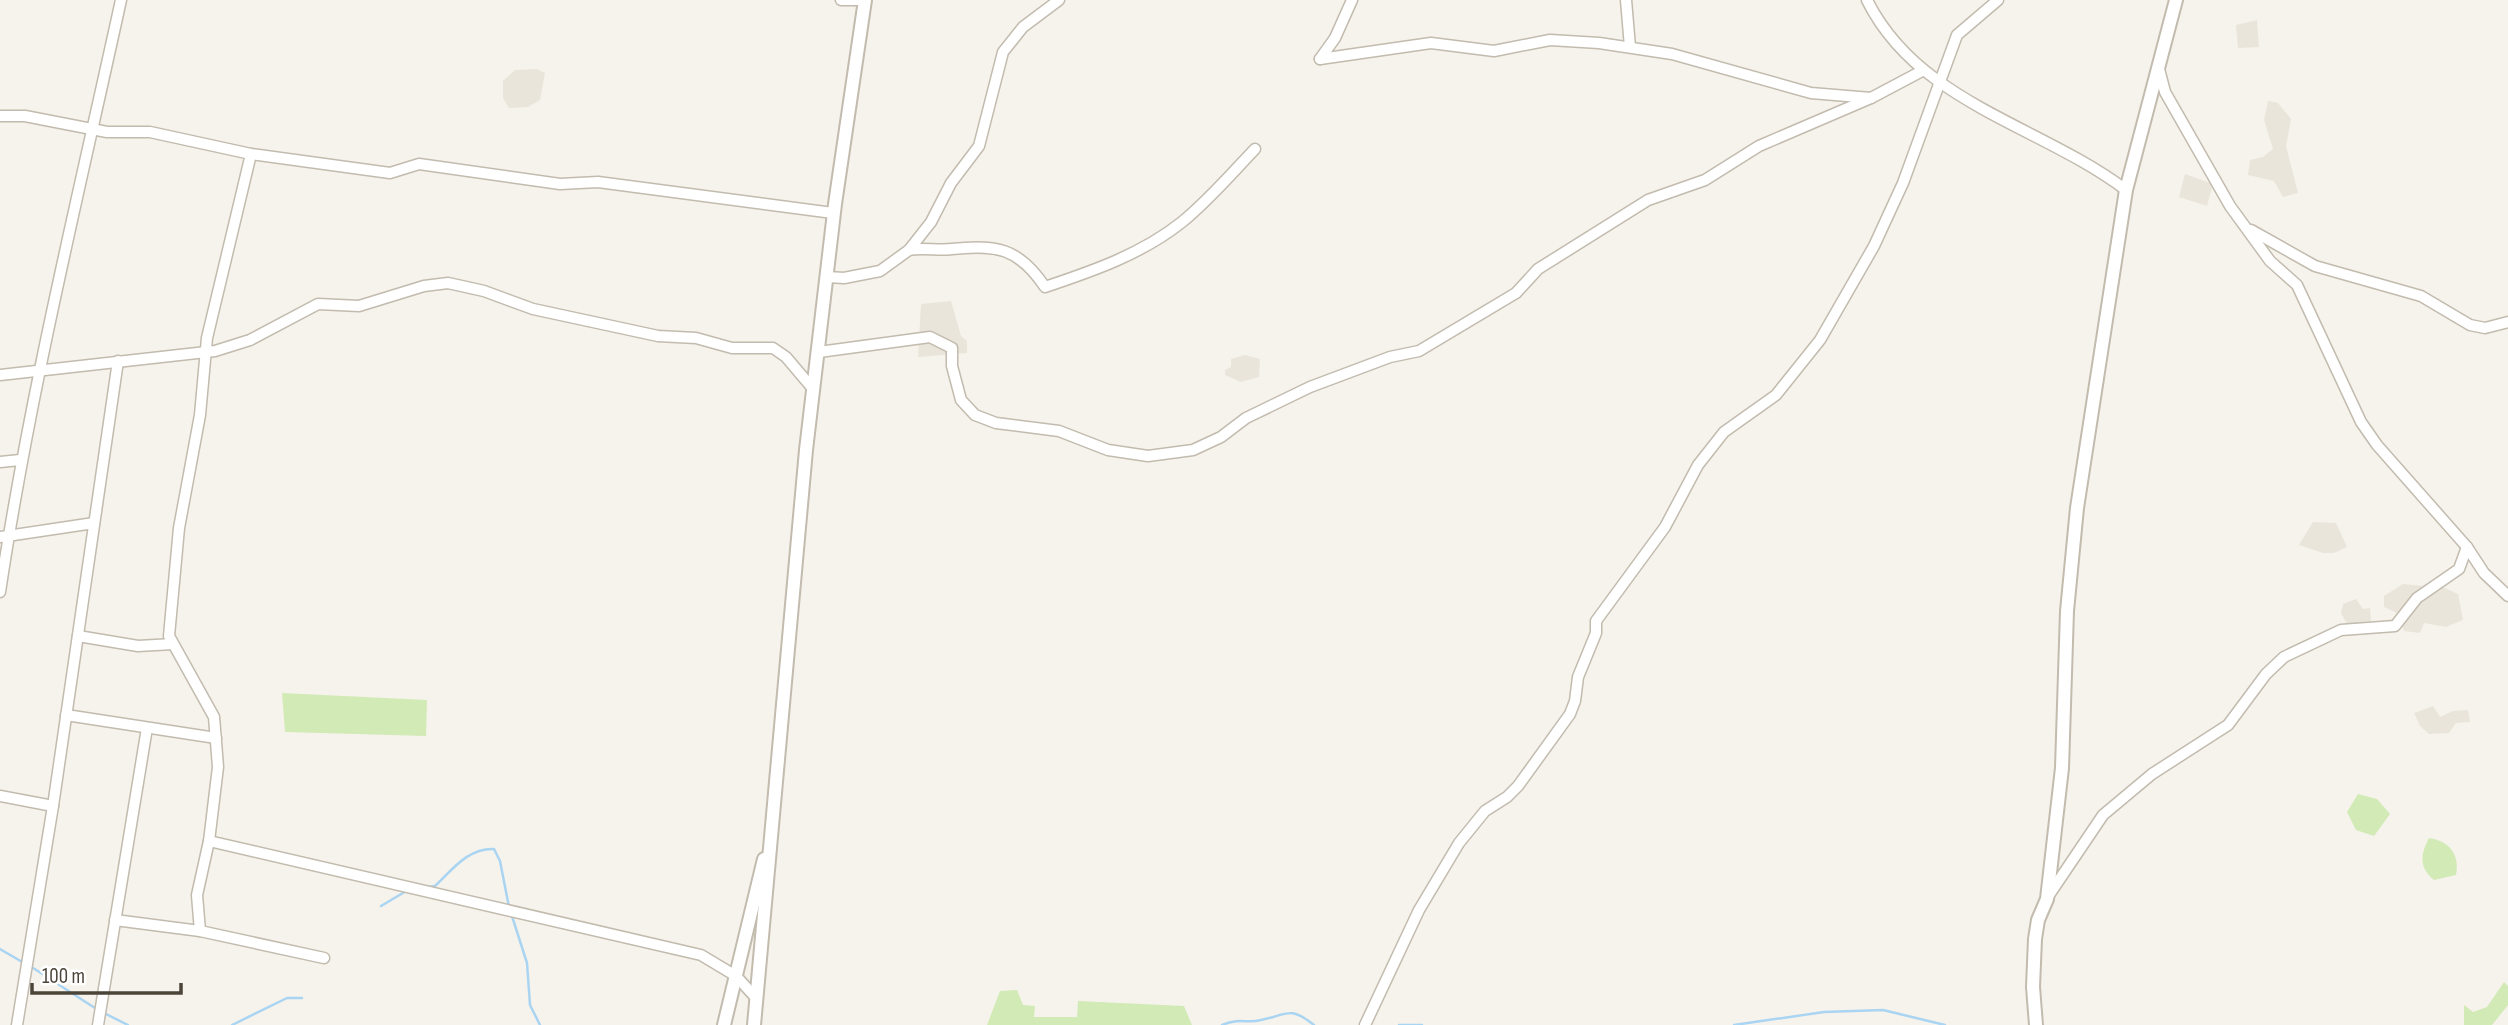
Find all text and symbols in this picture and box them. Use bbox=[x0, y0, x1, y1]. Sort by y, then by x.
scale bar bbox=[32, 951, 180, 995]
text: 100 m bbox=[42, 964, 85, 989]

